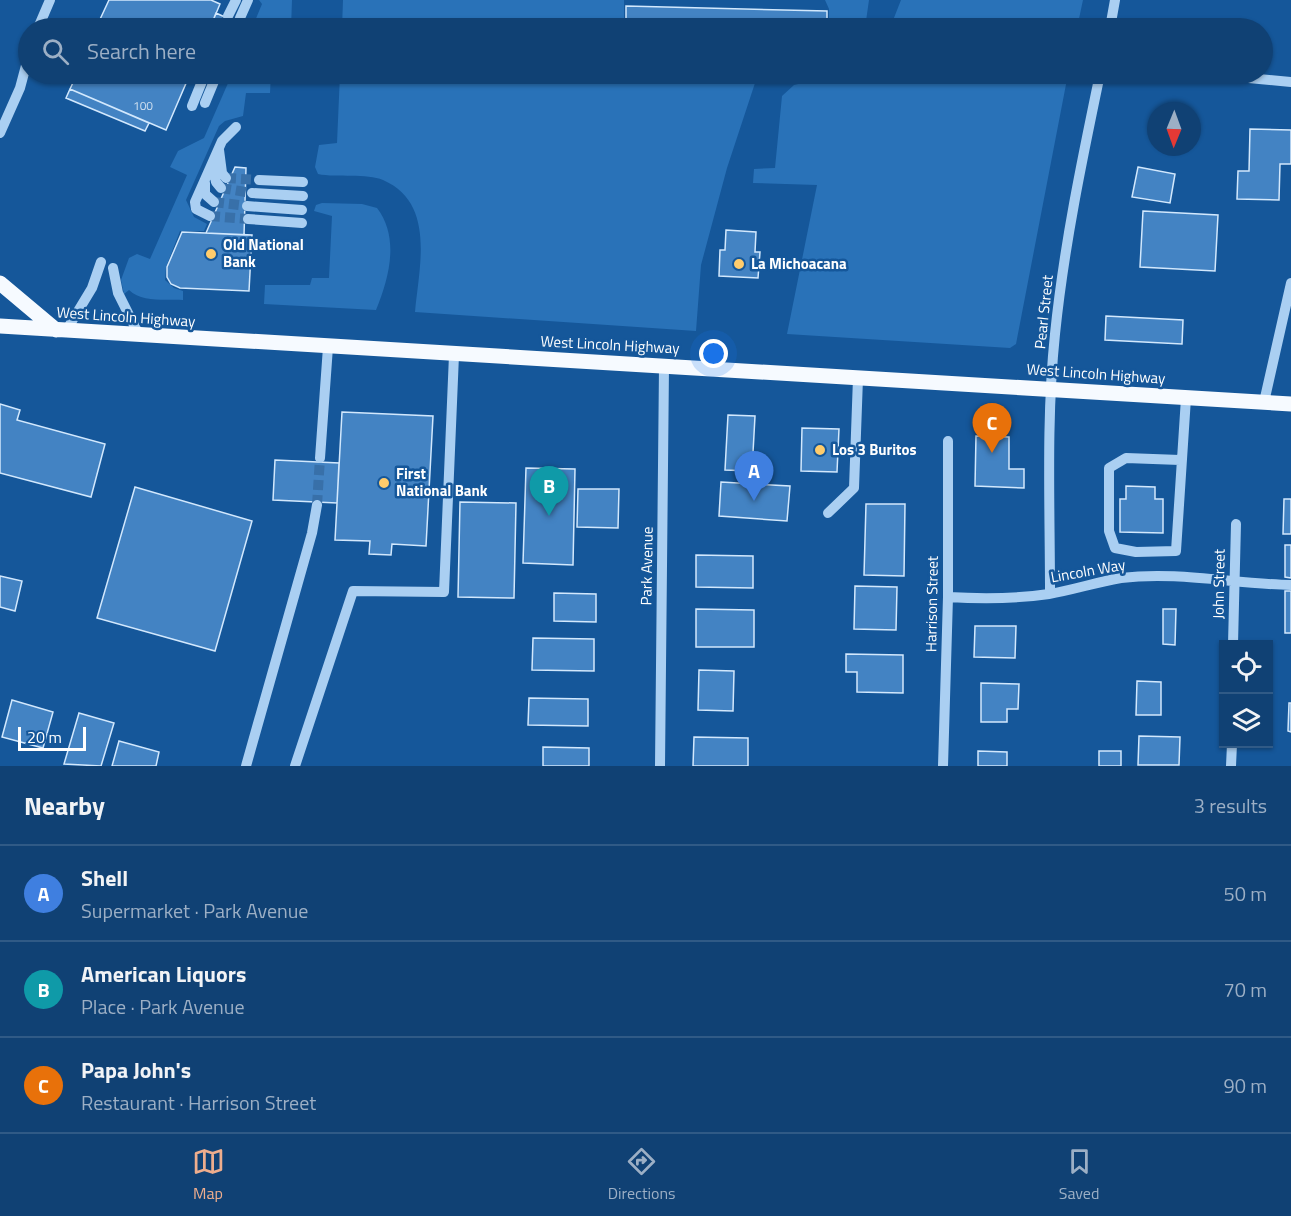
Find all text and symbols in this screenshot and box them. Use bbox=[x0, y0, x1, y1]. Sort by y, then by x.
search box bbox=[18, 18, 1273, 84]
text: Search here bbox=[87, 34, 196, 68]
icon: search bbox=[39, 35, 72, 68]
house number: 100 bbox=[133, 96, 153, 115]
north arrow bbox=[1147, 102, 1201, 156]
place label: Old National Bank bbox=[223, 233, 304, 273]
marker: Old National Bank bbox=[204, 247, 218, 261]
place label: La Michoacana bbox=[751, 252, 847, 275]
marker: La Michoacana bbox=[732, 257, 746, 271]
street label: Pearl Street bbox=[1028, 273, 1059, 350]
street label: West Lincoln Highway bbox=[56, 300, 196, 333]
street label: West Lincoln Highway bbox=[540, 329, 680, 360]
your location bbox=[699, 339, 728, 368]
street label: West Lincoln Highway bbox=[1026, 357, 1166, 390]
pin: C bbox=[972, 404, 1012, 453]
place label: Los 3 Buritos bbox=[832, 438, 917, 461]
marker: Los 3 Buritos bbox=[813, 443, 827, 457]
pin: A bbox=[734, 452, 774, 501]
place label: First National Bank bbox=[396, 462, 488, 502]
pin: B bbox=[530, 466, 568, 516]
marker: First National Bank bbox=[377, 476, 391, 490]
street label: Park Avenue bbox=[634, 526, 659, 606]
street label: John Street bbox=[1206, 548, 1231, 619]
street label: Lincoln Way bbox=[1049, 553, 1127, 588]
street label: Harrison Street bbox=[919, 555, 944, 652]
map controls bbox=[1219, 640, 1273, 748]
button: locate bbox=[1219, 640, 1273, 694]
button: layers bbox=[1219, 694, 1273, 748]
scale bar bbox=[18, 724, 86, 752]
text: 20 m bbox=[27, 725, 62, 749]
text: Nearby bbox=[24, 786, 105, 825]
text: 3 results bbox=[1194, 790, 1267, 821]
text: Shell bbox=[81, 861, 128, 895]
text: A bbox=[37, 878, 50, 909]
text: 50 m bbox=[1223, 878, 1267, 909]
text: Supermarket · Park Avenue bbox=[81, 895, 308, 926]
text: American Liquors bbox=[81, 957, 246, 991]
text: B bbox=[37, 974, 50, 1005]
text: 70 m bbox=[1223, 974, 1267, 1005]
text: Place · Park Avenue bbox=[81, 991, 245, 1022]
text: Papa John's bbox=[81, 1053, 191, 1087]
text: C bbox=[38, 1070, 49, 1101]
text: 90 m bbox=[1223, 1070, 1267, 1101]
text: Restaurant · Harrison Street bbox=[81, 1087, 316, 1118]
tab: Map bbox=[192, 1145, 225, 1205]
tab: Directions bbox=[608, 1145, 676, 1205]
tab: Saved bbox=[1059, 1145, 1099, 1205]

